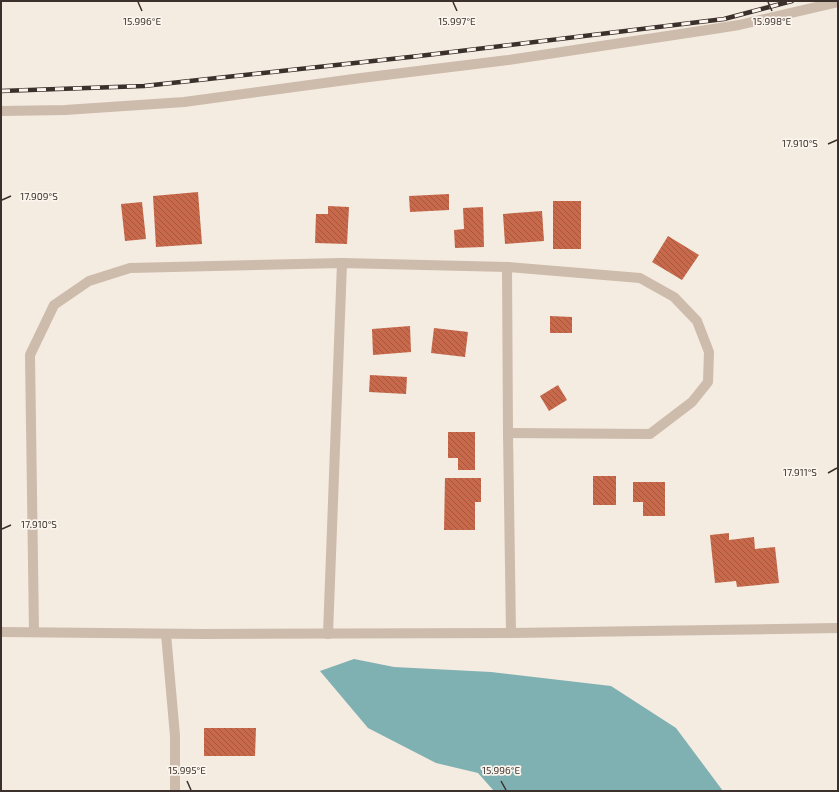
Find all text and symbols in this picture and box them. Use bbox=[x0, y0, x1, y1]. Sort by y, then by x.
text: 15.996°E bbox=[123, 15, 161, 27]
text: 15.997°E bbox=[438, 15, 476, 27]
text: 15.998°E bbox=[753, 15, 792, 27]
text: 17.910°S bbox=[782, 137, 818, 149]
text: 17.909°S bbox=[20, 190, 58, 202]
text: 17.911°S bbox=[783, 466, 817, 478]
text: 17.910°S bbox=[21, 518, 57, 530]
text: 15.995°E bbox=[168, 764, 206, 776]
text: 15.996°E bbox=[482, 764, 520, 776]

